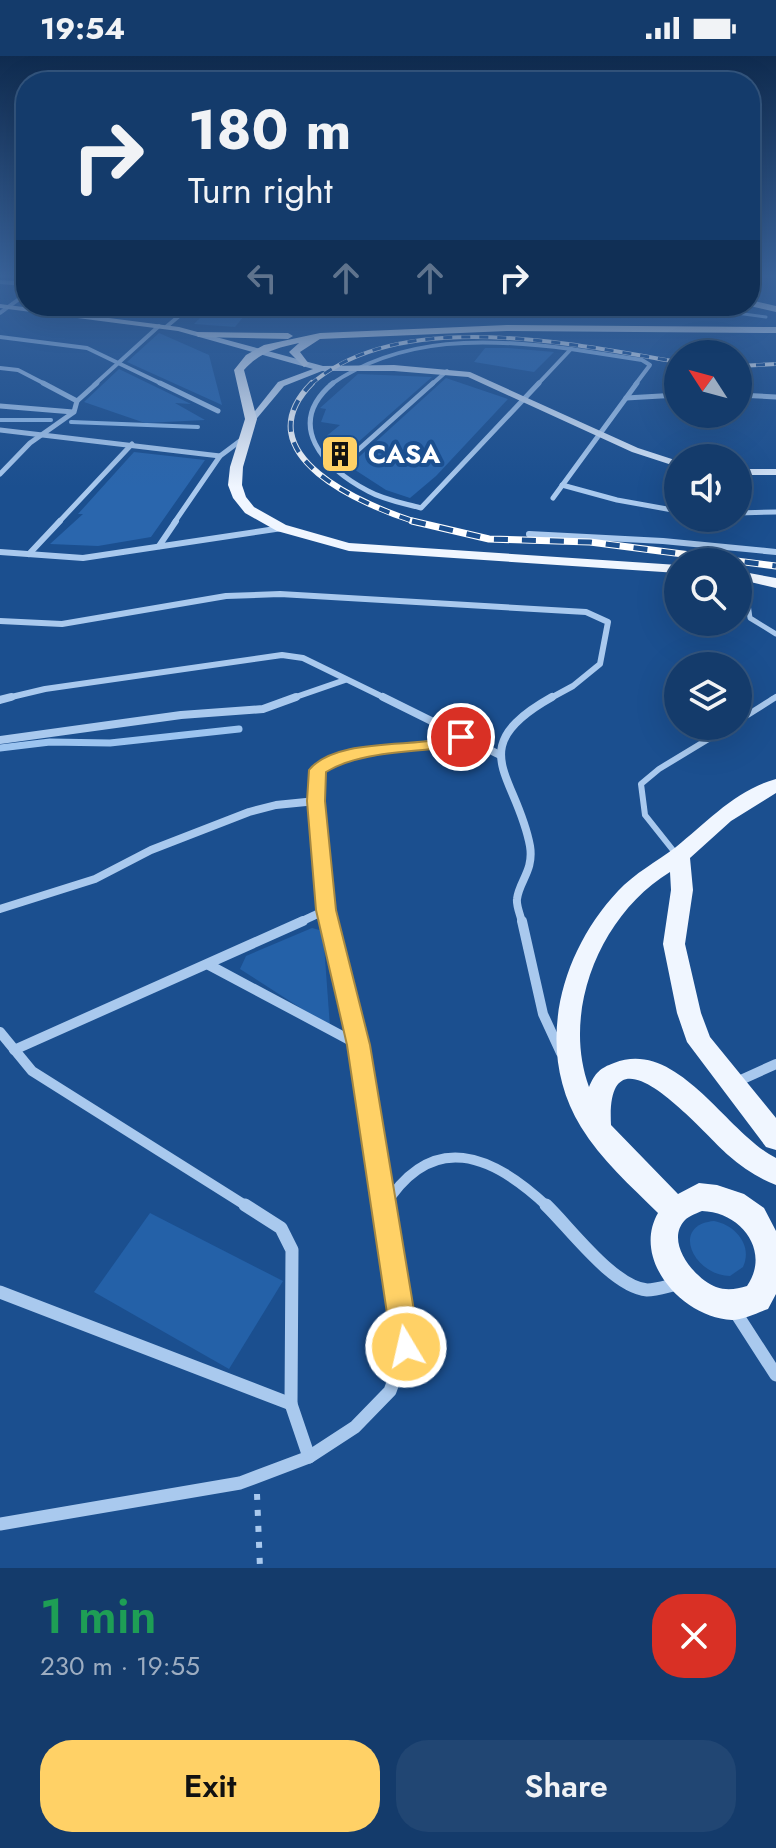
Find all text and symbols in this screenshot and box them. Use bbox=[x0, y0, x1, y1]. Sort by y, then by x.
text: 19:54 bbox=[40, 7, 125, 50]
text: 180 m bbox=[188, 89, 351, 170]
icon: right bbox=[56, 104, 160, 208]
text: Turn right bbox=[188, 164, 333, 216]
icon: left bbox=[240, 256, 284, 300]
icon: ahead bbox=[324, 256, 368, 300]
icon: ahead bbox=[408, 256, 452, 300]
icon: right bbox=[492, 256, 536, 300]
north arrow bbox=[664, 340, 752, 428]
map controls bbox=[664, 340, 752, 740]
building icon: CASA bbox=[319, 433, 361, 475]
place label: CASA bbox=[368, 435, 441, 473]
button: sound bbox=[664, 444, 752, 532]
button: search bbox=[664, 548, 752, 636]
button: layers bbox=[664, 652, 752, 740]
pin bbox=[427, 703, 495, 771]
icon: arrive bbox=[439, 715, 483, 759]
position arrow bbox=[364, 1305, 448, 1389]
text: 1 min bbox=[40, 1582, 157, 1651]
button: close bbox=[652, 1594, 736, 1678]
text: 230 m · 19:55 bbox=[40, 1647, 200, 1685]
button: Exit bbox=[40, 1740, 380, 1832]
button: Share bbox=[396, 1740, 736, 1832]

